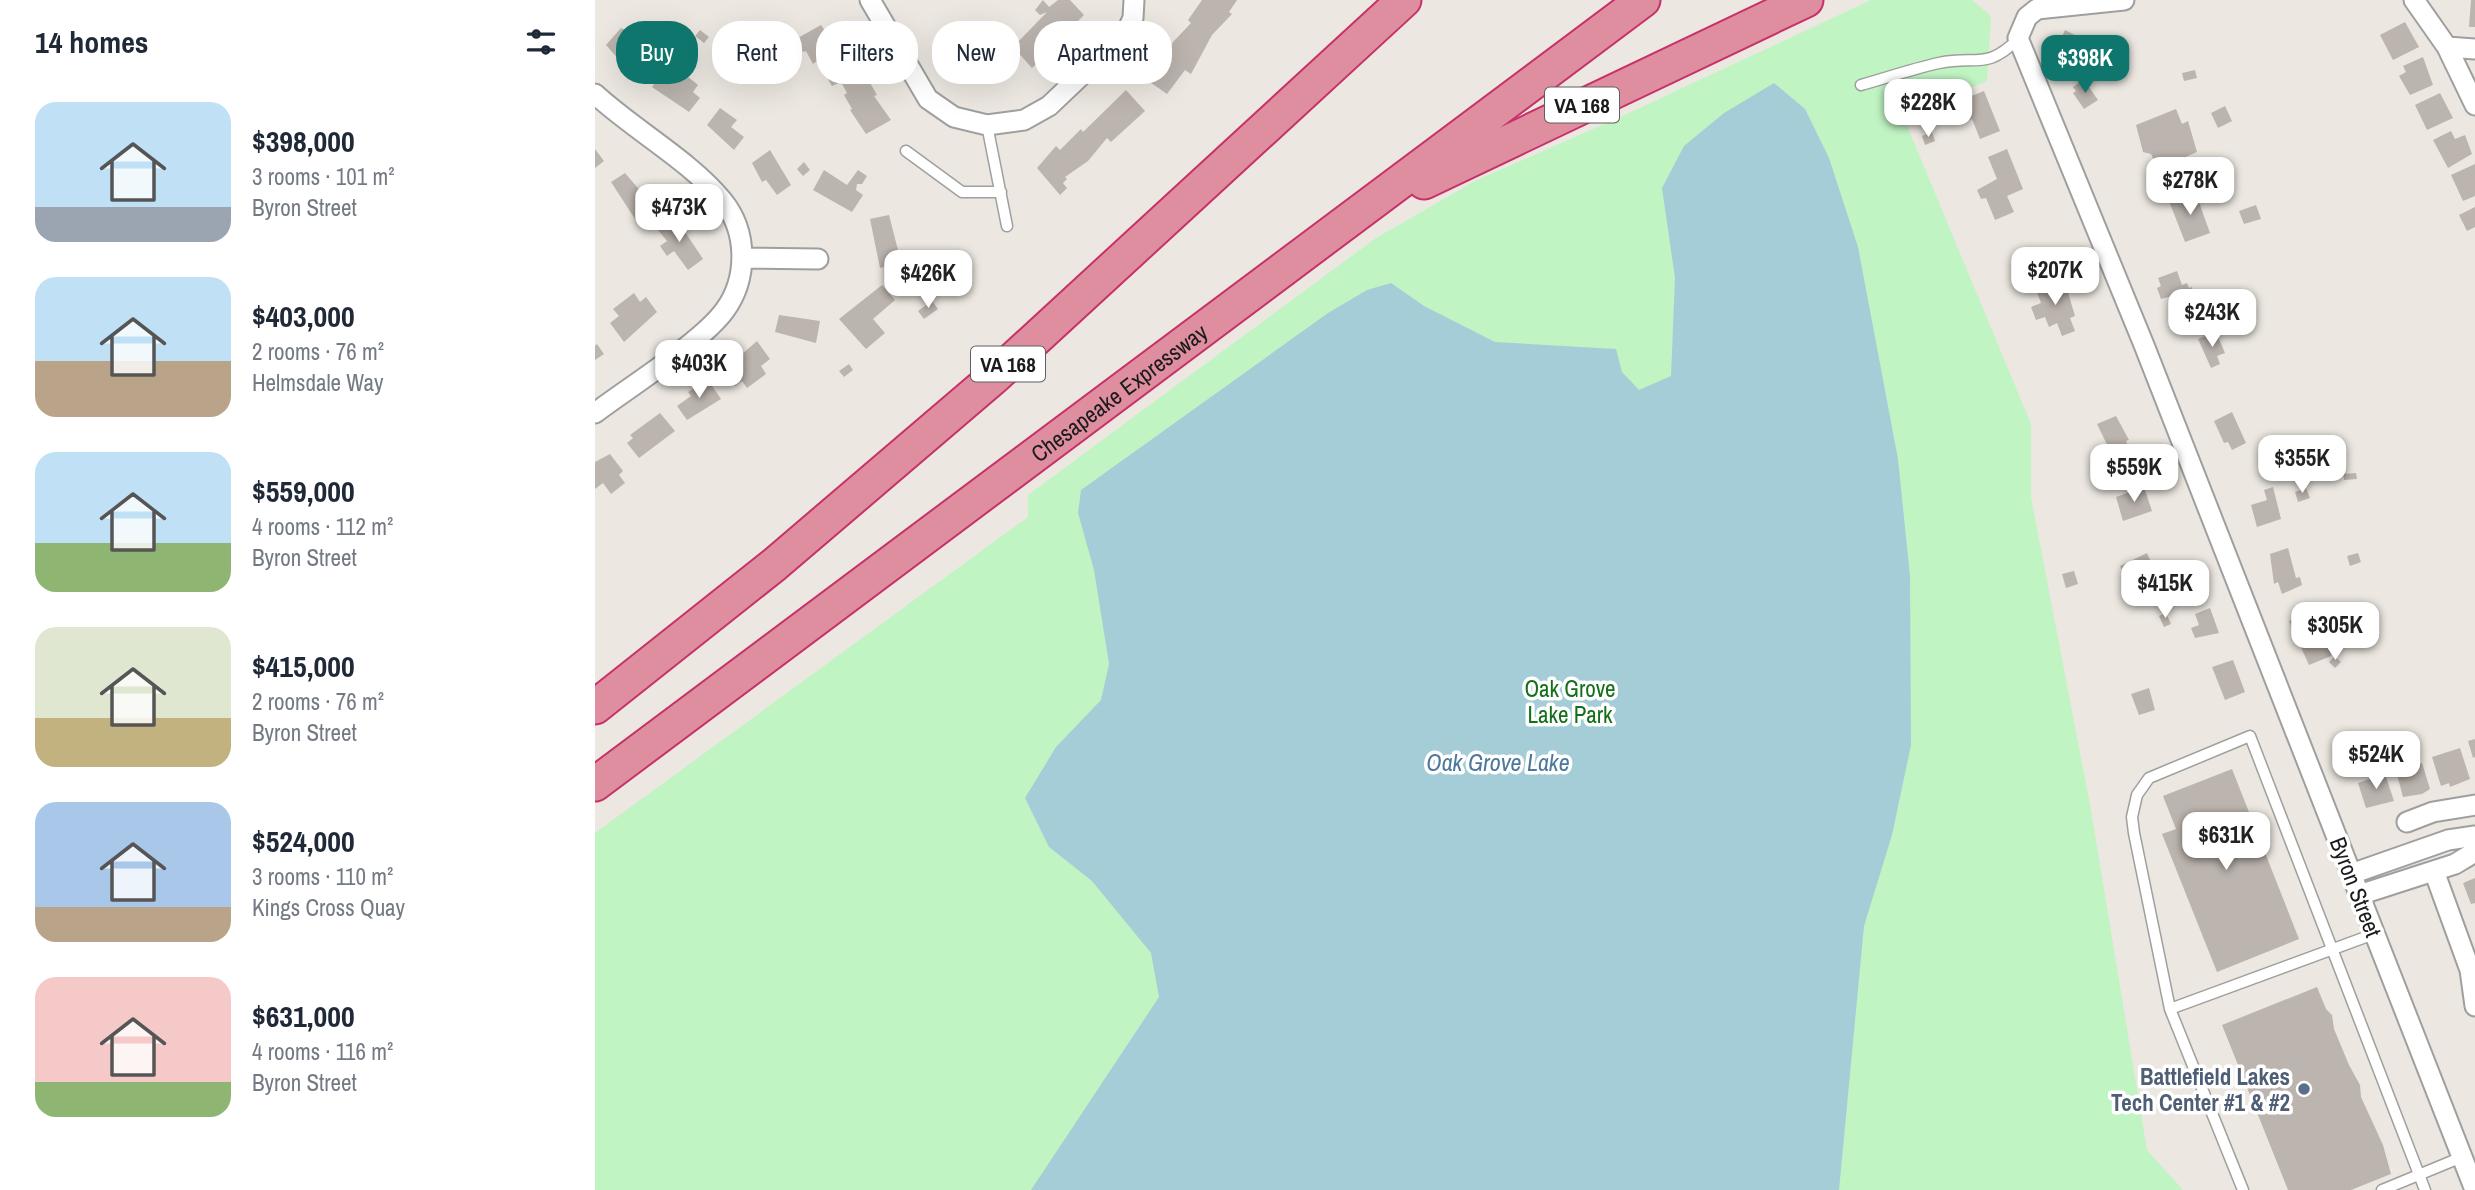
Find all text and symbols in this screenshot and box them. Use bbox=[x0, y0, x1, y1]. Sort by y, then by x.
chip: Buy bbox=[616, 21, 698, 84]
chip: Rent bbox=[712, 21, 802, 84]
chip: Filters bbox=[816, 21, 918, 84]
chip: New bbox=[932, 21, 1020, 84]
chip: Apartment bbox=[1034, 21, 1172, 84]
text: 14 homes bbox=[35, 22, 149, 62]
icon: filters bbox=[522, 23, 560, 61]
pin: $398K bbox=[2036, 36, 2134, 95]
text: $398K bbox=[2057, 42, 2113, 73]
pin: $228K bbox=[1879, 80, 1977, 139]
text: $228K bbox=[1900, 86, 1956, 117]
road number: VA 168 bbox=[1545, 88, 1619, 122]
text: $398,000 bbox=[252, 121, 355, 161]
icon: home bbox=[91, 130, 175, 214]
pin: $278K bbox=[2141, 158, 2239, 217]
text: 3 rooms · 101 m² bbox=[252, 161, 395, 192]
text: $278K bbox=[2162, 164, 2218, 195]
pin: $473K bbox=[630, 184, 728, 244]
text: $473K bbox=[651, 191, 707, 222]
text: Byron Street bbox=[252, 192, 357, 223]
pin: $207K bbox=[2006, 247, 2104, 307]
pin: $426K bbox=[879, 250, 977, 310]
text: $207K bbox=[2027, 254, 2083, 285]
text: $426K bbox=[900, 257, 956, 288]
pin: $243K bbox=[2163, 290, 2261, 349]
text: $403,000 bbox=[252, 296, 355, 336]
text: $243K bbox=[2184, 296, 2240, 327]
icon: home bbox=[91, 305, 175, 389]
street label: Chesapeake Expressway bbox=[1024, 316, 1214, 468]
text: 2 rooms · 76 m² bbox=[252, 336, 384, 367]
pin: $403K bbox=[650, 340, 748, 400]
road number: VA 168 bbox=[971, 346, 1045, 382]
text: $403K bbox=[671, 347, 727, 378]
text: Helmsdale Way bbox=[252, 367, 383, 398]
pin: $355K bbox=[2253, 435, 2351, 495]
text: $355K bbox=[2274, 442, 2330, 473]
pin: $559K bbox=[2085, 444, 2183, 504]
text: $559K bbox=[2106, 451, 2162, 482]
text: $559,000 bbox=[252, 471, 355, 511]
icon: home bbox=[91, 480, 175, 564]
text: 4 rooms · 112 m² bbox=[252, 511, 393, 542]
text: Byron Street bbox=[252, 542, 357, 573]
pin: $415K bbox=[2116, 560, 2214, 620]
text: $415K bbox=[2137, 567, 2193, 598]
pin: $305K bbox=[2286, 602, 2384, 662]
text: $305K bbox=[2307, 609, 2363, 640]
text: $415,000 bbox=[252, 646, 355, 686]
icon: home bbox=[91, 655, 175, 739]
park label: Oak Grove Lake Park bbox=[1524, 673, 1616, 730]
text: 2 rooms · 76 m² bbox=[252, 686, 384, 717]
text: Byron Street bbox=[252, 717, 357, 748]
pin: $524K bbox=[2327, 732, 2425, 791]
text: $524K bbox=[2348, 738, 2404, 769]
water label: Oak Grove Lake bbox=[1426, 746, 1570, 778]
pin: $631K bbox=[2177, 812, 2275, 872]
text: $631K bbox=[2198, 819, 2254, 850]
text: $524,000 bbox=[252, 821, 355, 861]
icon: home bbox=[91, 830, 175, 914]
street label: Byron Street bbox=[2323, 833, 2389, 941]
text: 3 rooms · 110 m² bbox=[252, 861, 393, 892]
text: Kings Cross Quay bbox=[252, 892, 405, 923]
text: $631,000 bbox=[252, 996, 355, 1036]
icon: home bbox=[91, 1005, 175, 1089]
text: 4 rooms · 116 m² bbox=[252, 1036, 393, 1067]
place label: Battlefield Lakes Tech Center #1 & #2 bbox=[2111, 1061, 2290, 1118]
text: Byron Street bbox=[252, 1067, 357, 1098]
marker: Battlefield Lakes Tech Center #1 & #2 bbox=[2296, 1081, 2312, 1097]

